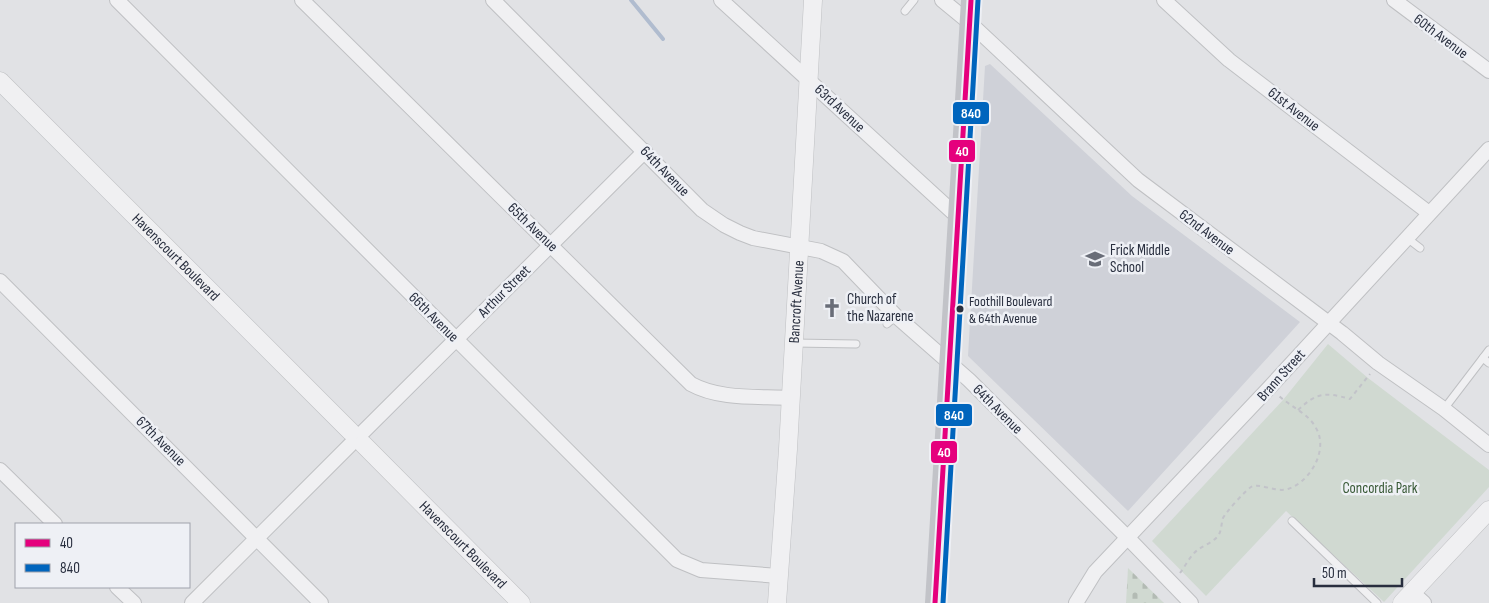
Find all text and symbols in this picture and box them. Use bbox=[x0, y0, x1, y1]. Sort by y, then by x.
street label: 60th Avenue bbox=[1410, 10, 1472, 63]
street label: 63rd Avenue bbox=[810, 80, 869, 137]
street label: 61st Avenue bbox=[1264, 83, 1324, 136]
line badge: 840 bbox=[952, 101, 990, 125]
text: 840 bbox=[961, 105, 981, 122]
line badge: 40 bbox=[948, 139, 976, 163]
street label: 64th Avenue bbox=[636, 142, 693, 201]
text: 40 bbox=[955, 143, 969, 160]
street label: 65th Avenue bbox=[504, 199, 562, 256]
street label: 62nd Avenue bbox=[1175, 205, 1238, 259]
street label: Havenscourt Boulevard bbox=[128, 210, 224, 305]
place label: Frick Middle School bbox=[1110, 241, 1170, 277]
school or university icon: Frick Middle School bbox=[1084, 248, 1106, 270]
street label: Bancroft Avenue bbox=[785, 260, 809, 344]
street label: Arthur Street bbox=[473, 261, 535, 322]
street label: 66th Avenue bbox=[405, 288, 463, 346]
place label: Church of the Nazarene bbox=[847, 290, 914, 326]
place label: Foothill Boulevard & 64th Avenue bbox=[969, 293, 1052, 327]
church icon: Church of the Nazarene bbox=[821, 297, 843, 319]
marker: Foothill Boulevard & 64th Avenue bbox=[955, 304, 965, 314]
street label: Brann Street bbox=[1253, 345, 1310, 405]
street label: 64th Avenue bbox=[969, 380, 1027, 438]
line badge: 840 bbox=[935, 403, 973, 427]
text: 840 bbox=[944, 407, 964, 424]
street label: 67th Avenue bbox=[132, 412, 190, 470]
line badge: 40 bbox=[930, 440, 958, 464]
text: 40 bbox=[937, 444, 951, 461]
park label: Concordia Park bbox=[1342, 479, 1418, 498]
street label: Havenscourt Boulevard bbox=[415, 497, 511, 593]
legend bbox=[15, 523, 190, 588]
text: 40 bbox=[60, 534, 73, 553]
scale bar bbox=[1314, 556, 1402, 588]
text: 840 bbox=[60, 559, 80, 578]
text: 50 m bbox=[1322, 564, 1347, 583]

